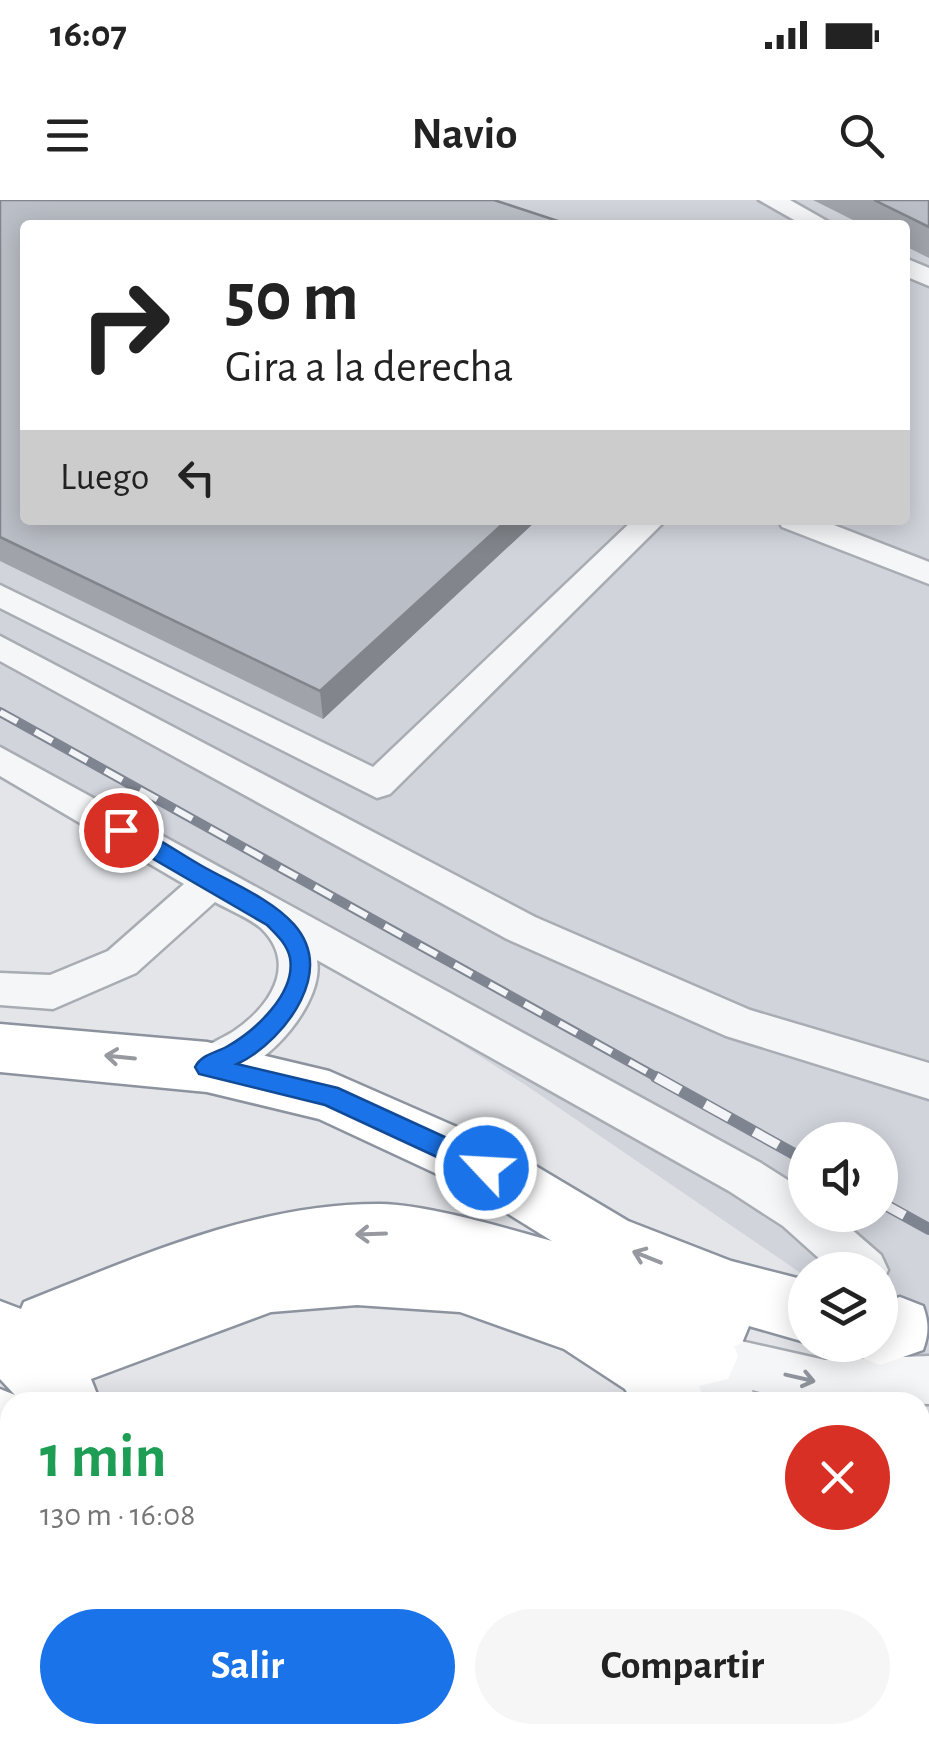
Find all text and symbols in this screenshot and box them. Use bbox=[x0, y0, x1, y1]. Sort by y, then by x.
text: 16:07 bbox=[50, 16, 127, 54]
icon: menu bbox=[40, 108, 95, 163]
icon: search bbox=[834, 108, 889, 163]
text: Navio bbox=[412, 112, 517, 157]
icon: right bbox=[60, 260, 190, 390]
text: 50 m bbox=[225, 263, 359, 333]
text: Gira a la derecha bbox=[225, 345, 514, 390]
icon: left bbox=[169, 450, 224, 505]
text: Luego bbox=[60, 459, 149, 497]
pin bbox=[79, 788, 164, 873]
icon: arrive bbox=[94, 803, 149, 858]
one-way arrow bbox=[105, 1048, 137, 1067]
position arrow bbox=[434, 1116, 538, 1220]
map controls bbox=[788, 1122, 898, 1362]
button: sound bbox=[788, 1122, 898, 1232]
one-way arrow bbox=[356, 1225, 388, 1244]
one-way arrow bbox=[632, 1247, 662, 1265]
button: layers bbox=[788, 1252, 898, 1362]
one-way arrow bbox=[783, 1370, 815, 1388]
button: close bbox=[785, 1425, 890, 1530]
text: 1 min bbox=[40, 1428, 166, 1488]
text: 130 m · 16:08 bbox=[40, 1499, 195, 1531]
button: Salir bbox=[40, 1609, 455, 1724]
button: Compartir bbox=[475, 1609, 890, 1724]

